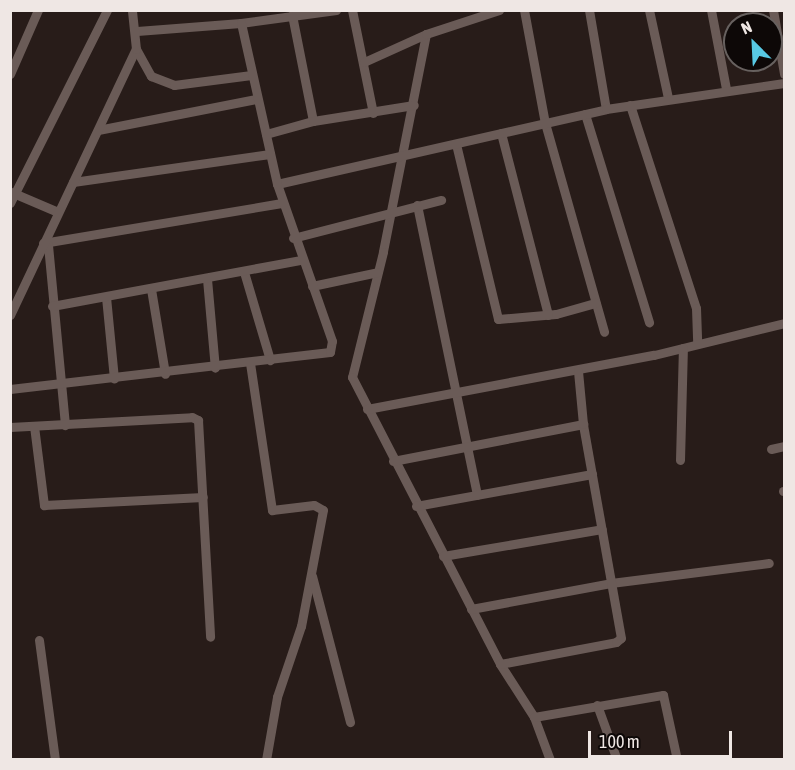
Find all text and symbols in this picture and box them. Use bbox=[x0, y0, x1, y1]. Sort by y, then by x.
north arrow bbox=[723, 12, 783, 72]
text: N bbox=[739, 17, 754, 38]
scale bar bbox=[591, 719, 735, 757]
text: 100 m bbox=[599, 731, 640, 752]

